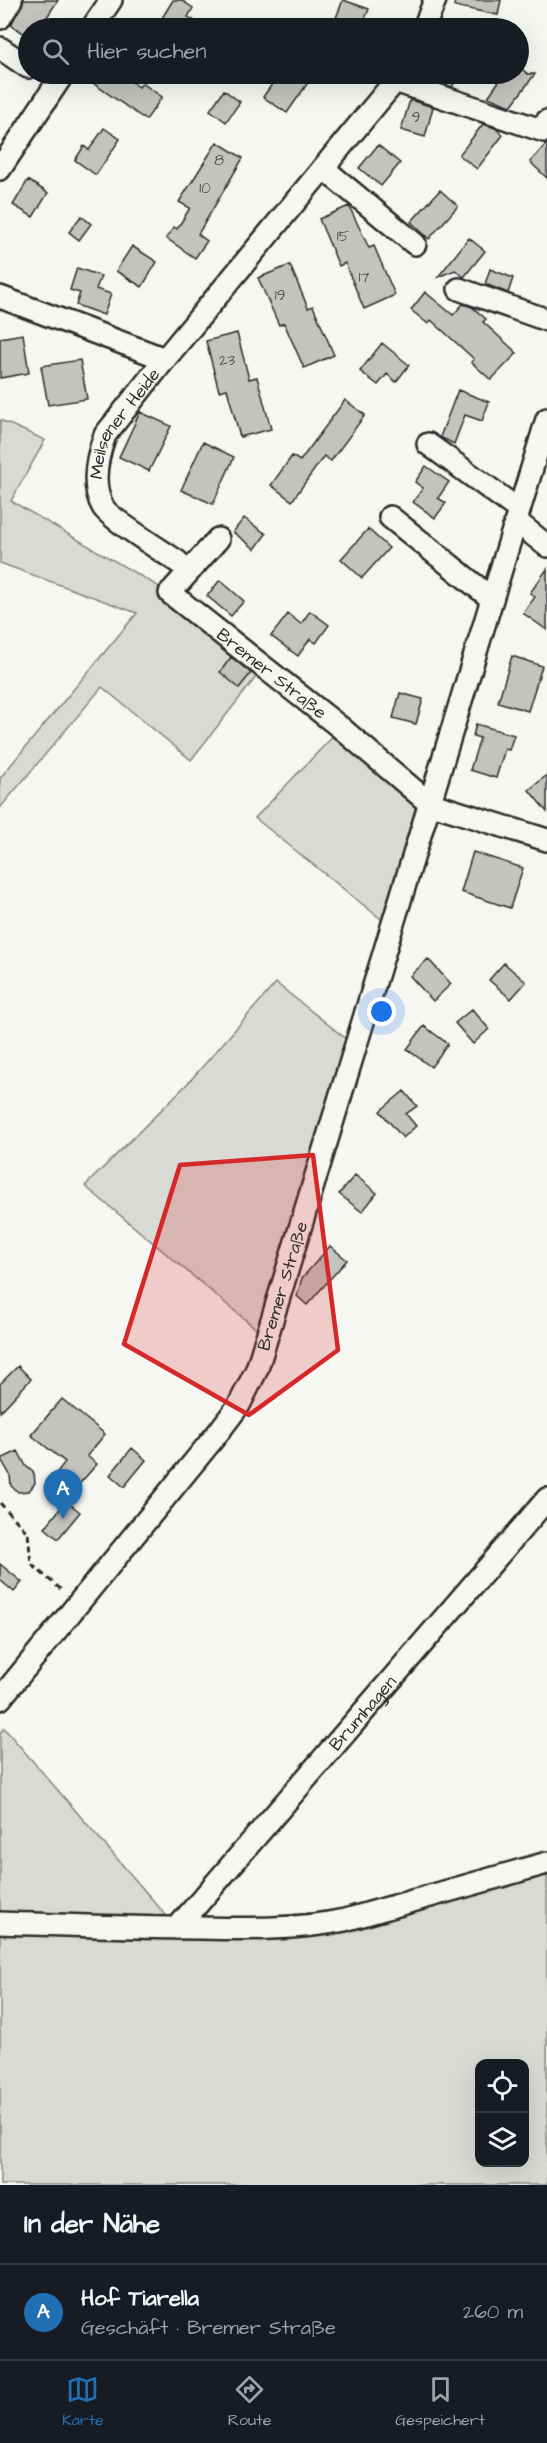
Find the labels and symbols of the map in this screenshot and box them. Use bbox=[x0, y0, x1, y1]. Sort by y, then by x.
house number: 9 bbox=[412, 107, 420, 128]
house number: 8 bbox=[214, 150, 224, 171]
house number: 10 bbox=[199, 178, 211, 199]
house number: 15 bbox=[337, 226, 350, 247]
house number: 17 bbox=[358, 267, 370, 288]
house number: 19 bbox=[275, 285, 285, 306]
house number: 23 bbox=[219, 350, 235, 371]
street label: Meilsener Heide bbox=[84, 363, 166, 480]
street label: Bremer Straße bbox=[211, 622, 332, 725]
your location bbox=[367, 997, 396, 1026]
street label: Bremer Straße bbox=[251, 1218, 314, 1354]
pin: A bbox=[44, 1470, 82, 1519]
street label: Brumhagen bbox=[323, 1670, 402, 1756]

